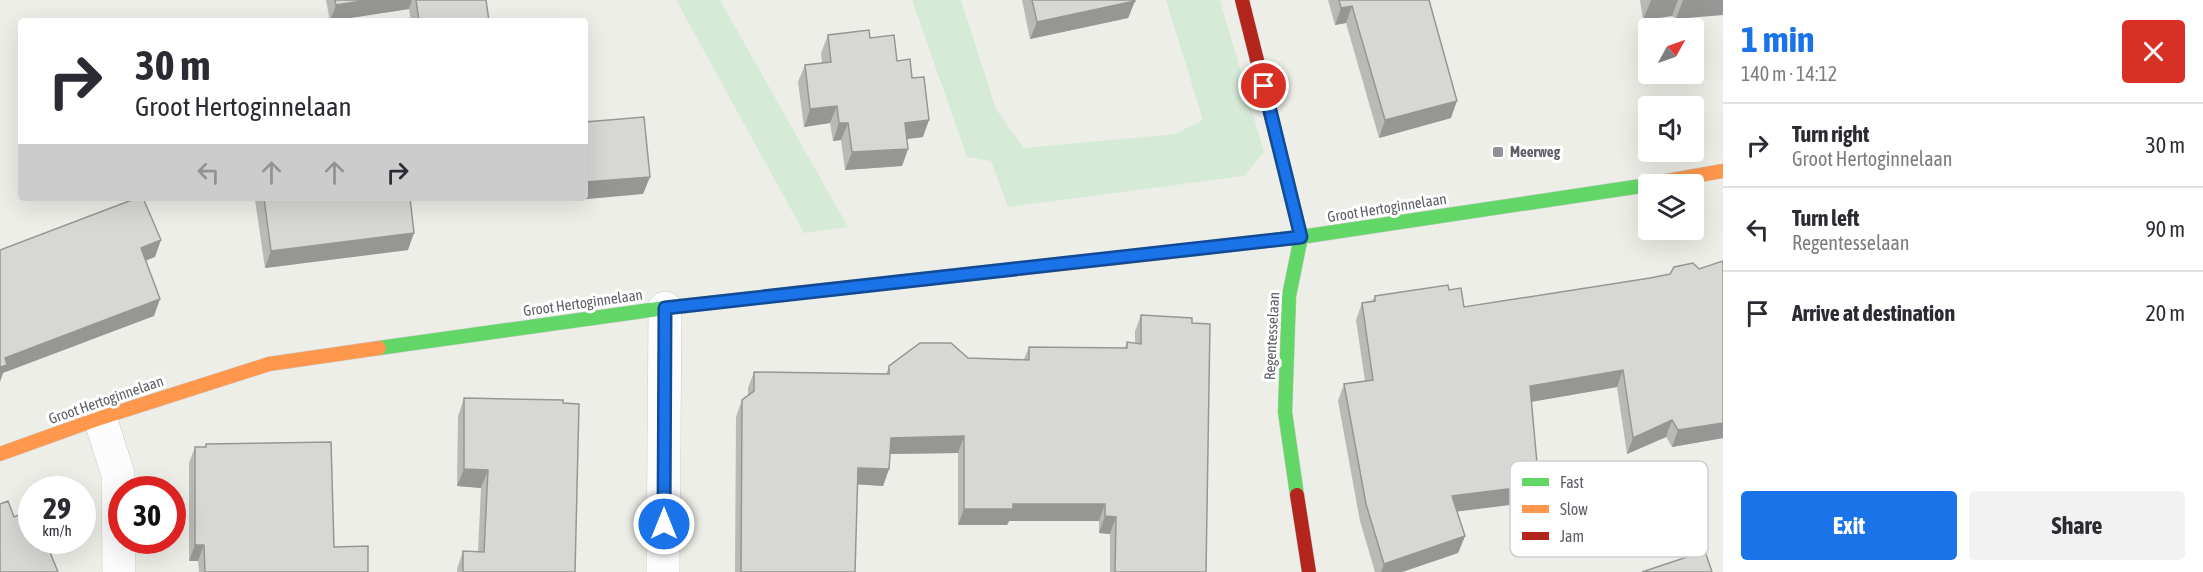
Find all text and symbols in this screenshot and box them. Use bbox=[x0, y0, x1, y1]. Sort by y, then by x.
north arrow bbox=[1638, 18, 1704, 84]
map controls bbox=[1638, 18, 1704, 240]
text: 1 min bbox=[1741, 18, 1815, 60]
button: close bbox=[2122, 20, 2185, 83]
text: 30 m bbox=[135, 41, 210, 89]
icon: right bbox=[36, 42, 114, 120]
pin bbox=[1238, 60, 1289, 111]
text: 140 m · 14:12 bbox=[1741, 62, 1837, 85]
icon: arrive bbox=[1247, 69, 1280, 102]
text: Groot Hertoginnelaan bbox=[135, 91, 352, 122]
button: sound bbox=[1638, 96, 1704, 162]
text: Turn right bbox=[1792, 121, 1869, 147]
icon: right bbox=[1741, 129, 1774, 162]
text: 30 m bbox=[2145, 132, 2185, 158]
place label: Meerweg bbox=[1510, 143, 1561, 160]
marker: Meerweg bbox=[1491, 145, 1505, 159]
text: Groot Hertoginnelaan bbox=[1792, 147, 1952, 170]
icon: left bbox=[192, 156, 225, 189]
icon: ahead bbox=[255, 156, 288, 189]
icon: ahead bbox=[318, 156, 351, 189]
icon: right bbox=[381, 156, 414, 189]
button: layers bbox=[1638, 174, 1704, 240]
street label: Groot Hertoginnelaan bbox=[1326, 190, 1448, 225]
text: Turn left bbox=[1792, 205, 1859, 231]
icon: left bbox=[1741, 213, 1774, 246]
text: 90 m bbox=[2145, 216, 2185, 242]
text: Regentesselaan bbox=[1792, 231, 1910, 254]
street label: Groot Hertoginnelaan bbox=[522, 286, 644, 319]
street label: Regentesselaan bbox=[1261, 292, 1282, 380]
icon: arrive bbox=[1741, 297, 1774, 330]
text: Arrive at destination bbox=[1792, 300, 1955, 326]
text: 20 m bbox=[2145, 300, 2185, 326]
street label: Groot Hertoginnelaan bbox=[46, 372, 165, 427]
legend bbox=[1510, 461, 1708, 557]
text: Fast bbox=[1560, 473, 1584, 491]
speed limit sign: 30 bbox=[108, 476, 186, 554]
text: 29 bbox=[43, 491, 71, 525]
button: Exit bbox=[1741, 491, 1957, 560]
button: Share bbox=[1969, 491, 2185, 560]
position arrow bbox=[632, 492, 696, 556]
text: Slow bbox=[1560, 500, 1588, 518]
text: km/h bbox=[42, 522, 72, 539]
text: Jam bbox=[1560, 527, 1584, 545]

